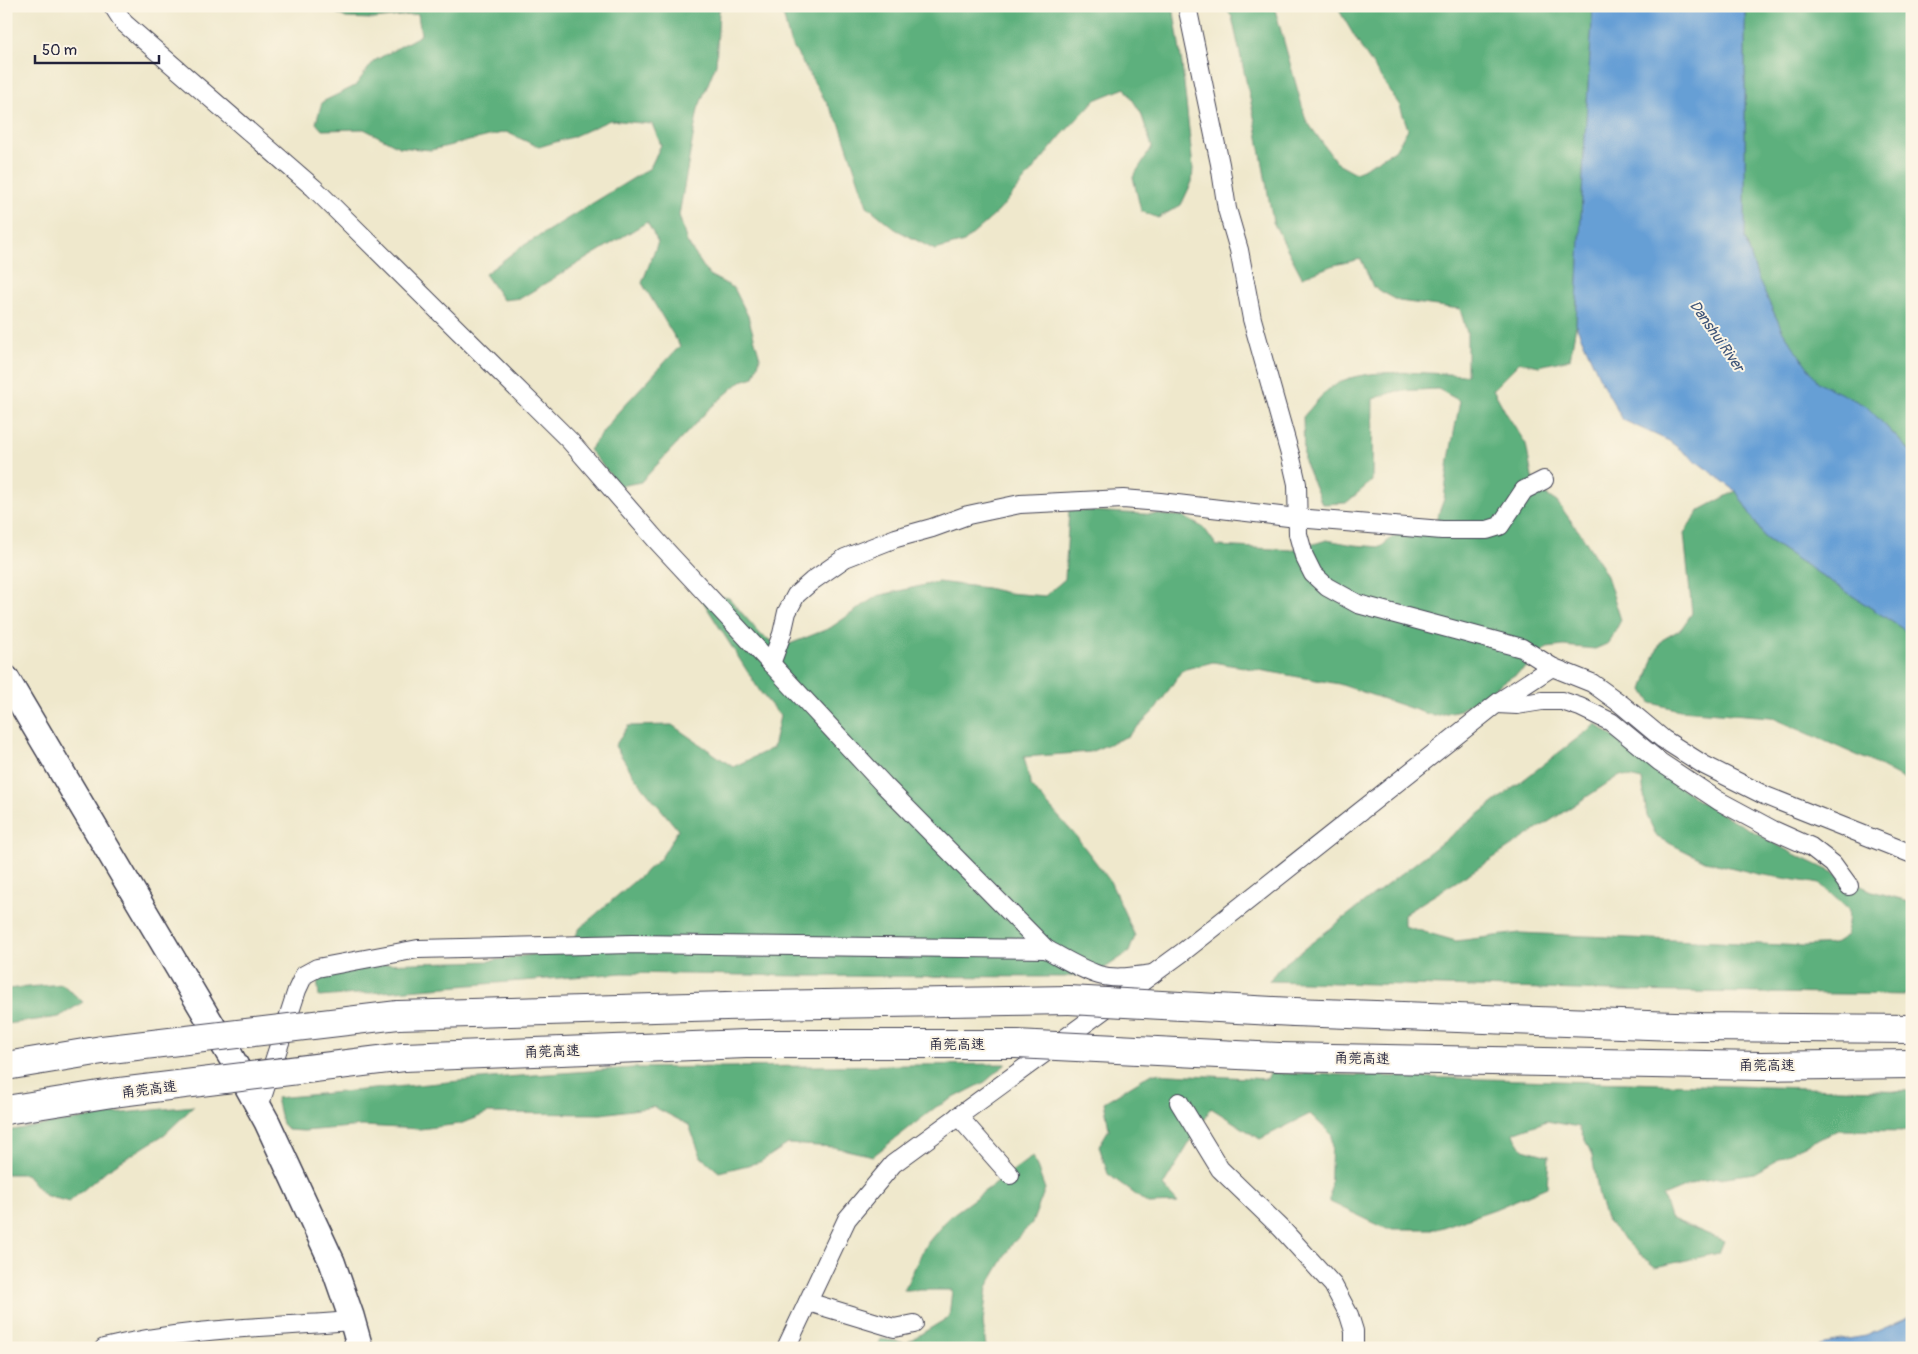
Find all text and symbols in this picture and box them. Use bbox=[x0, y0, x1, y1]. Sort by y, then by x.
scale bar bbox=[35, 32, 159, 64]
text: 50 m bbox=[42, 41, 77, 60]
water label: Danshui River bbox=[1685, 297, 1749, 377]
street label: 甬莞高速 bbox=[929, 1036, 985, 1053]
street label: 甬莞高速 bbox=[524, 1042, 580, 1061]
street label: 甬莞高速 bbox=[1334, 1050, 1390, 1067]
street label: 甬莞高速 bbox=[1739, 1057, 1795, 1074]
street label: 甬莞高速 bbox=[120, 1078, 178, 1101]

